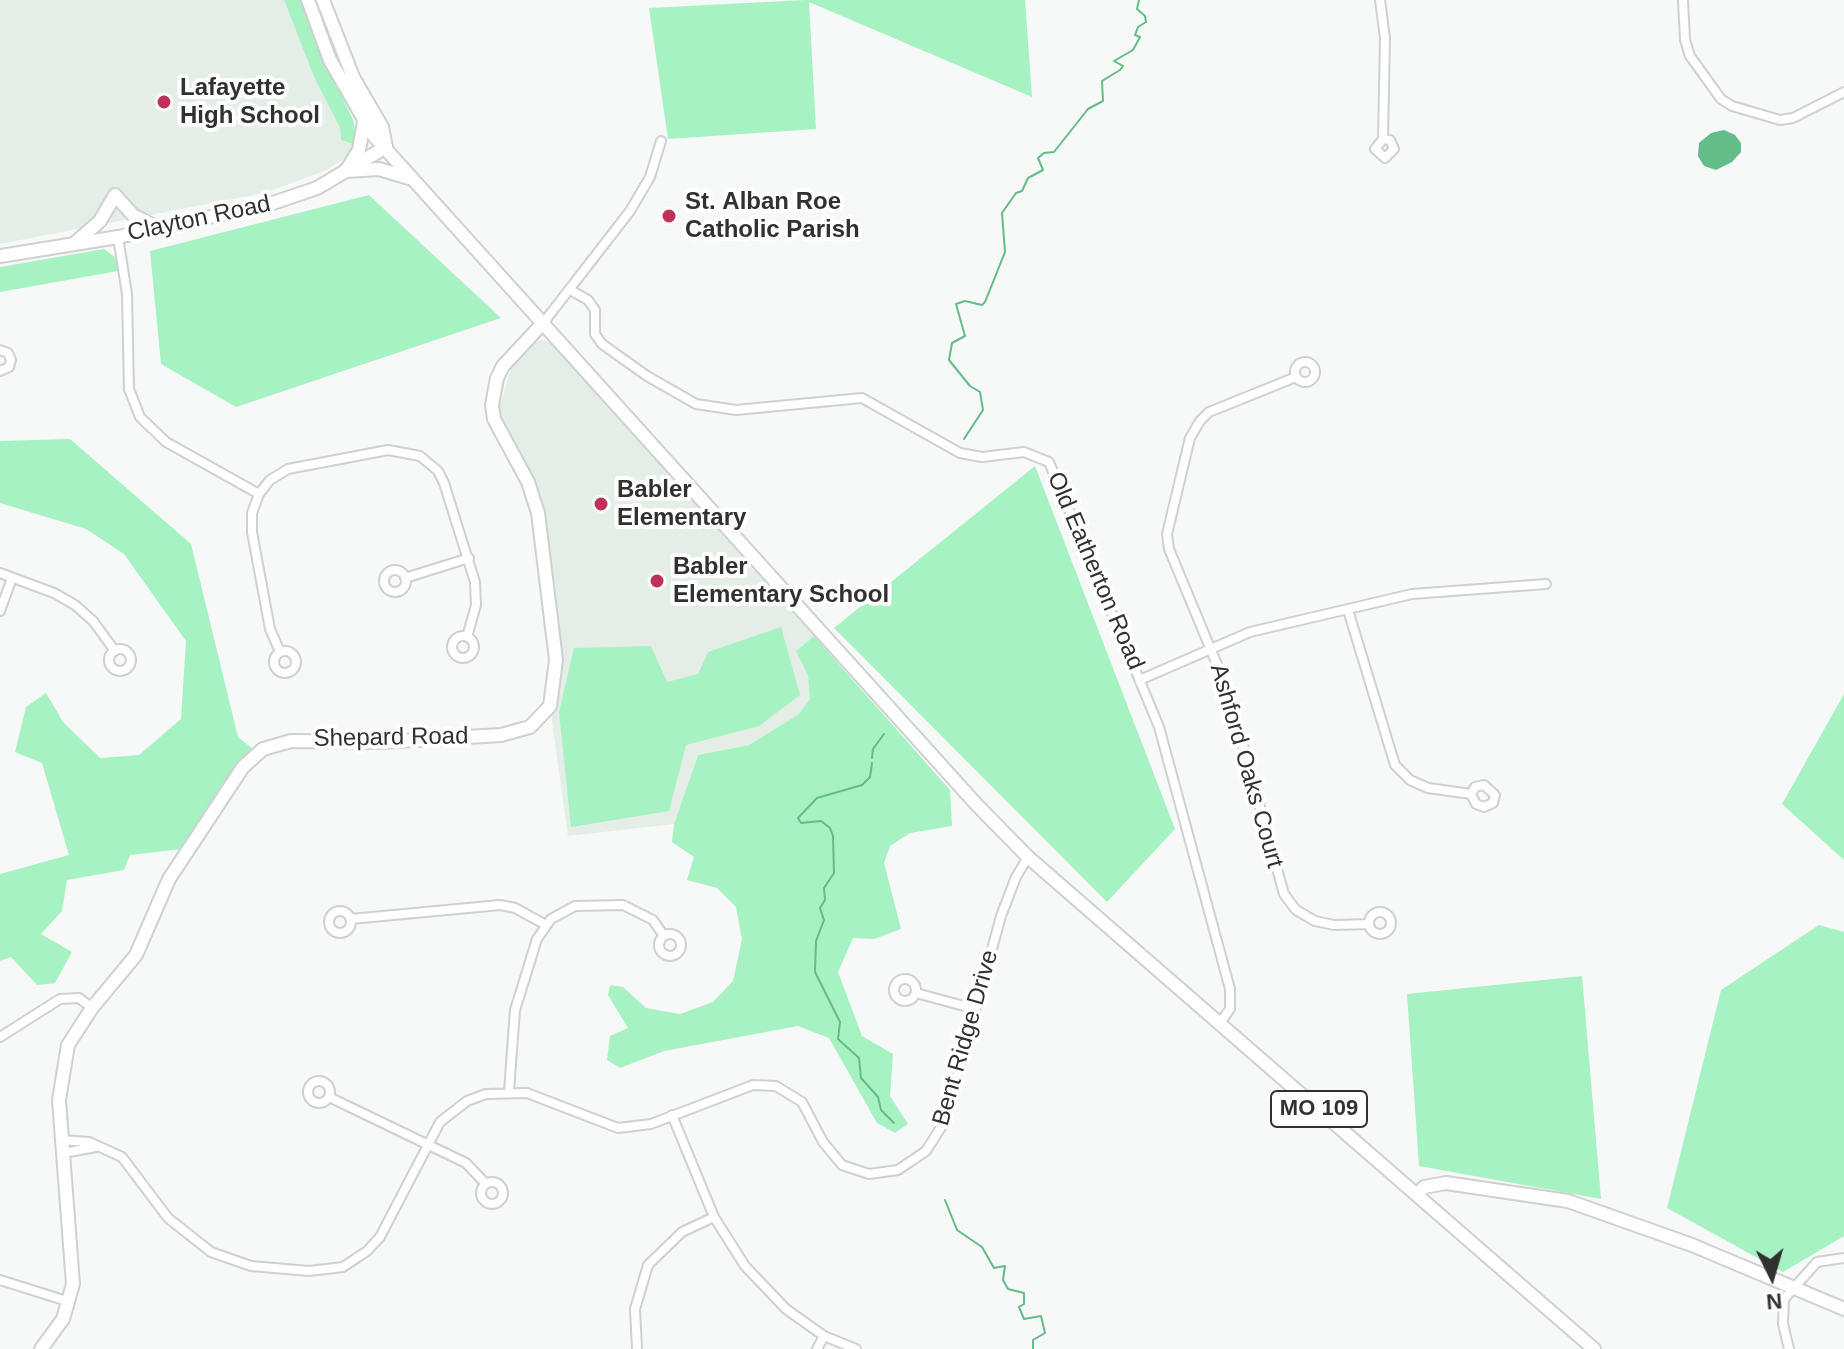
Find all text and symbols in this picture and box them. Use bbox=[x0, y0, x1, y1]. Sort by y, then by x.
place label: Lafayette High School bbox=[180, 74, 320, 130]
marker: Lafayette High School bbox=[155, 93, 173, 111]
place label: St. Alban Roe Catholic Parish bbox=[685, 188, 860, 244]
street label: Clayton Road bbox=[125, 190, 273, 248]
marker: St. Alban Roe Catholic Parish bbox=[660, 207, 678, 225]
street label: Old Eatherton Road bbox=[1040, 468, 1150, 674]
place label: Babler Elementary bbox=[617, 476, 746, 532]
marker: Babler Elementary bbox=[592, 495, 610, 513]
place label: Babler Elementary School bbox=[673, 553, 889, 609]
marker: Babler Elementary School bbox=[648, 572, 666, 590]
street label: Ashford Oaks Court bbox=[1203, 661, 1289, 871]
street label: Shepard Road bbox=[313, 722, 469, 754]
street label: Bent Ridge Drive bbox=[927, 947, 1005, 1129]
road number: MO 109 bbox=[1271, 1091, 1367, 1127]
north arrow bbox=[1732, 1237, 1812, 1317]
text: N bbox=[1765, 1288, 1783, 1315]

